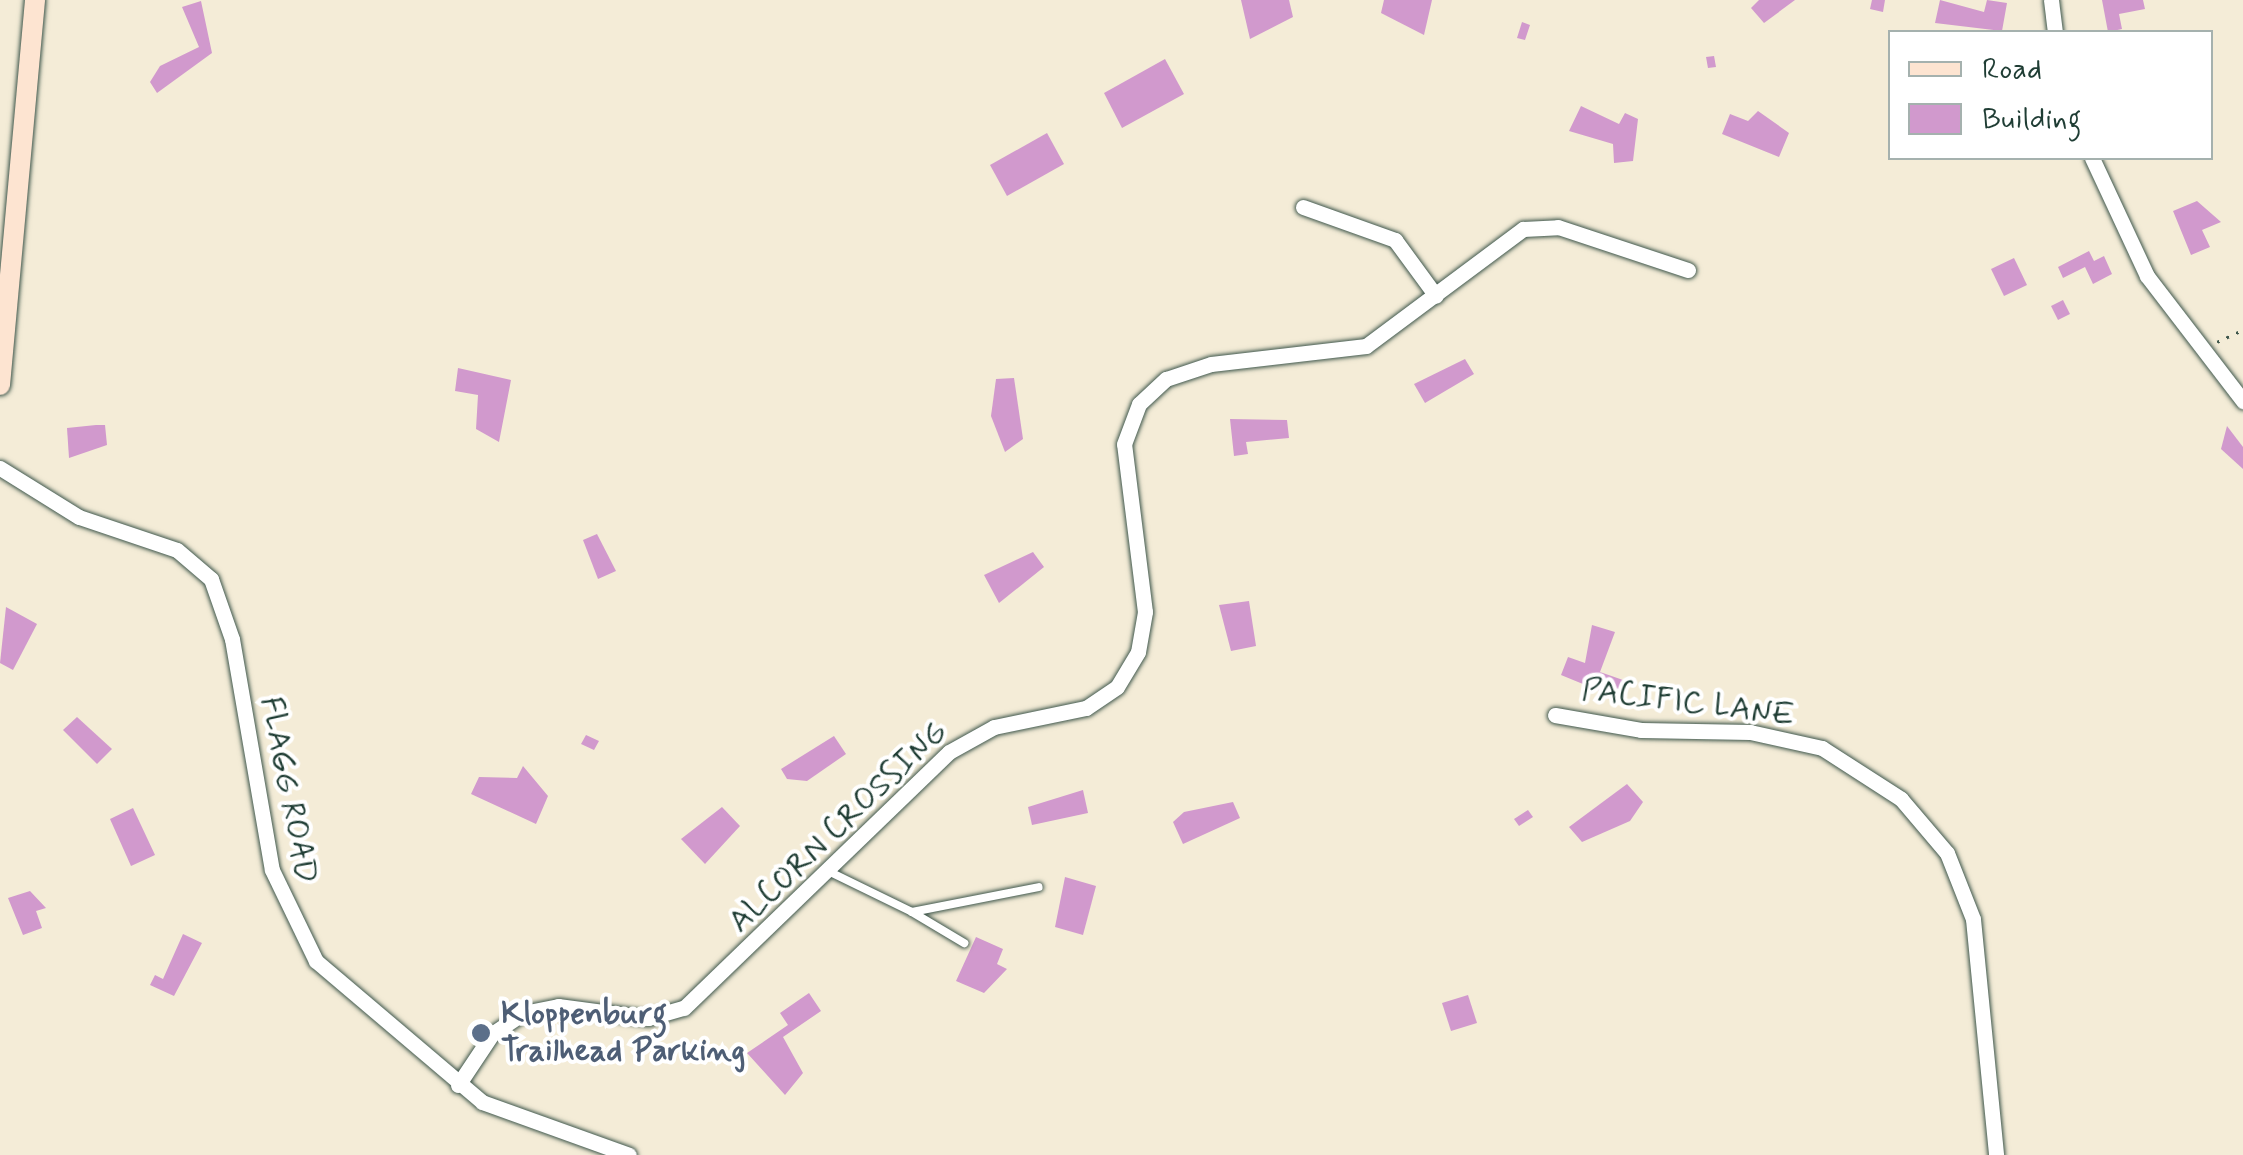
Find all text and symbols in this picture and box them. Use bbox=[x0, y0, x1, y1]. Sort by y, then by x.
legend bbox=[1888, 30, 2213, 160]
text: Road bbox=[1982, 50, 2042, 89]
text: Building bbox=[1982, 100, 2081, 139]
street label: PACIFIC LANE bbox=[1578, 671, 1798, 735]
street label: FLAGG ROAD bbox=[251, 694, 325, 886]
street label: ALCORN CROSSING bbox=[720, 712, 956, 942]
place label: Kloppenburg Trailhead Parking bbox=[501, 996, 733, 1071]
marker: Kloppenburg Trailhead Parking bbox=[470, 1022, 492, 1044]

